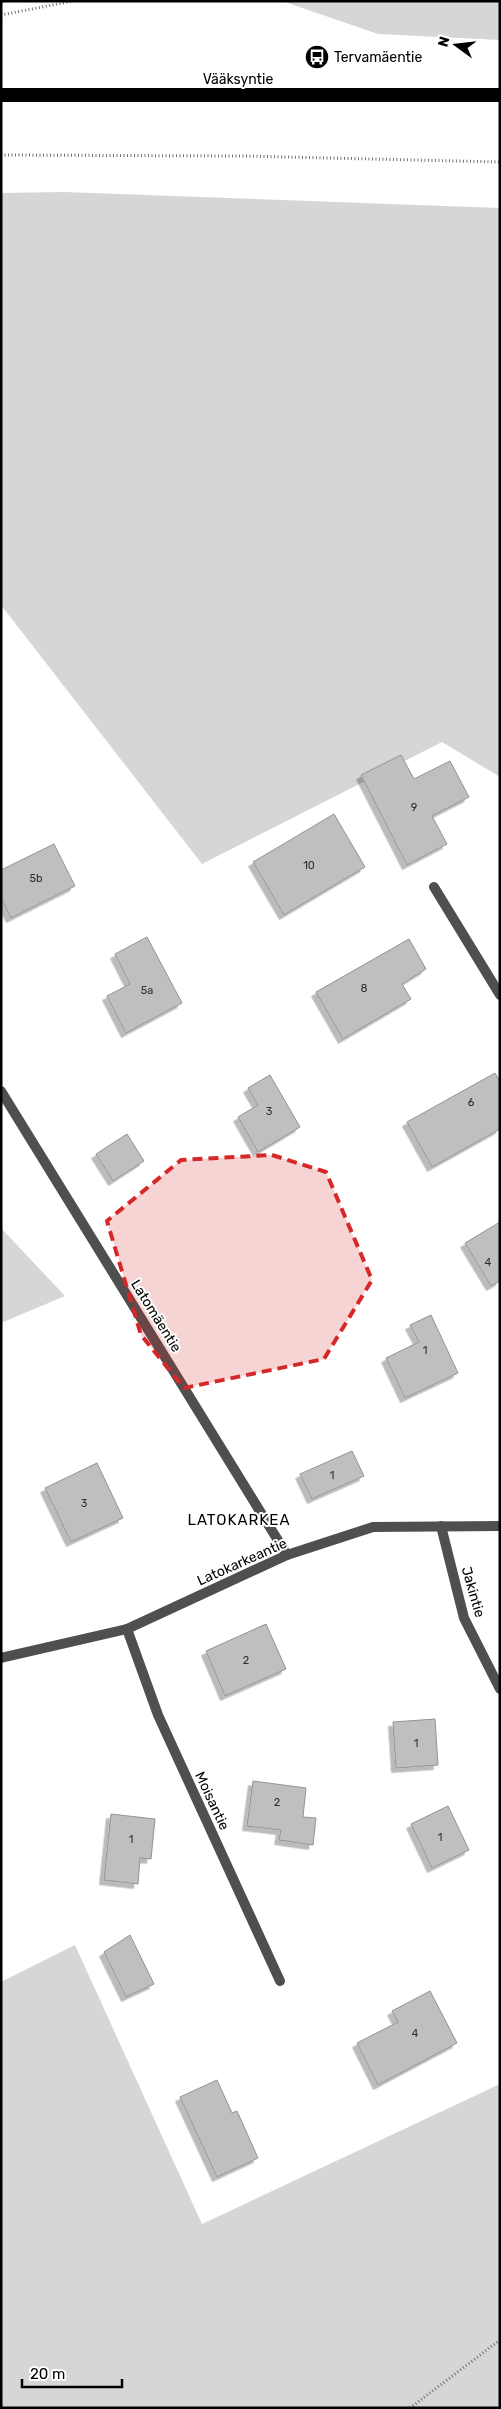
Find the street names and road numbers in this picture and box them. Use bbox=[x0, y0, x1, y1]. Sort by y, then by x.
street label: Vääksyntie bbox=[203, 71, 273, 88]
street label: Latomäentie bbox=[127, 1277, 185, 1355]
street label: Latokarkeantie bbox=[194, 1535, 290, 1589]
street label: Jakintie bbox=[458, 1565, 488, 1620]
street label: Moisantie bbox=[191, 1769, 233, 1833]

